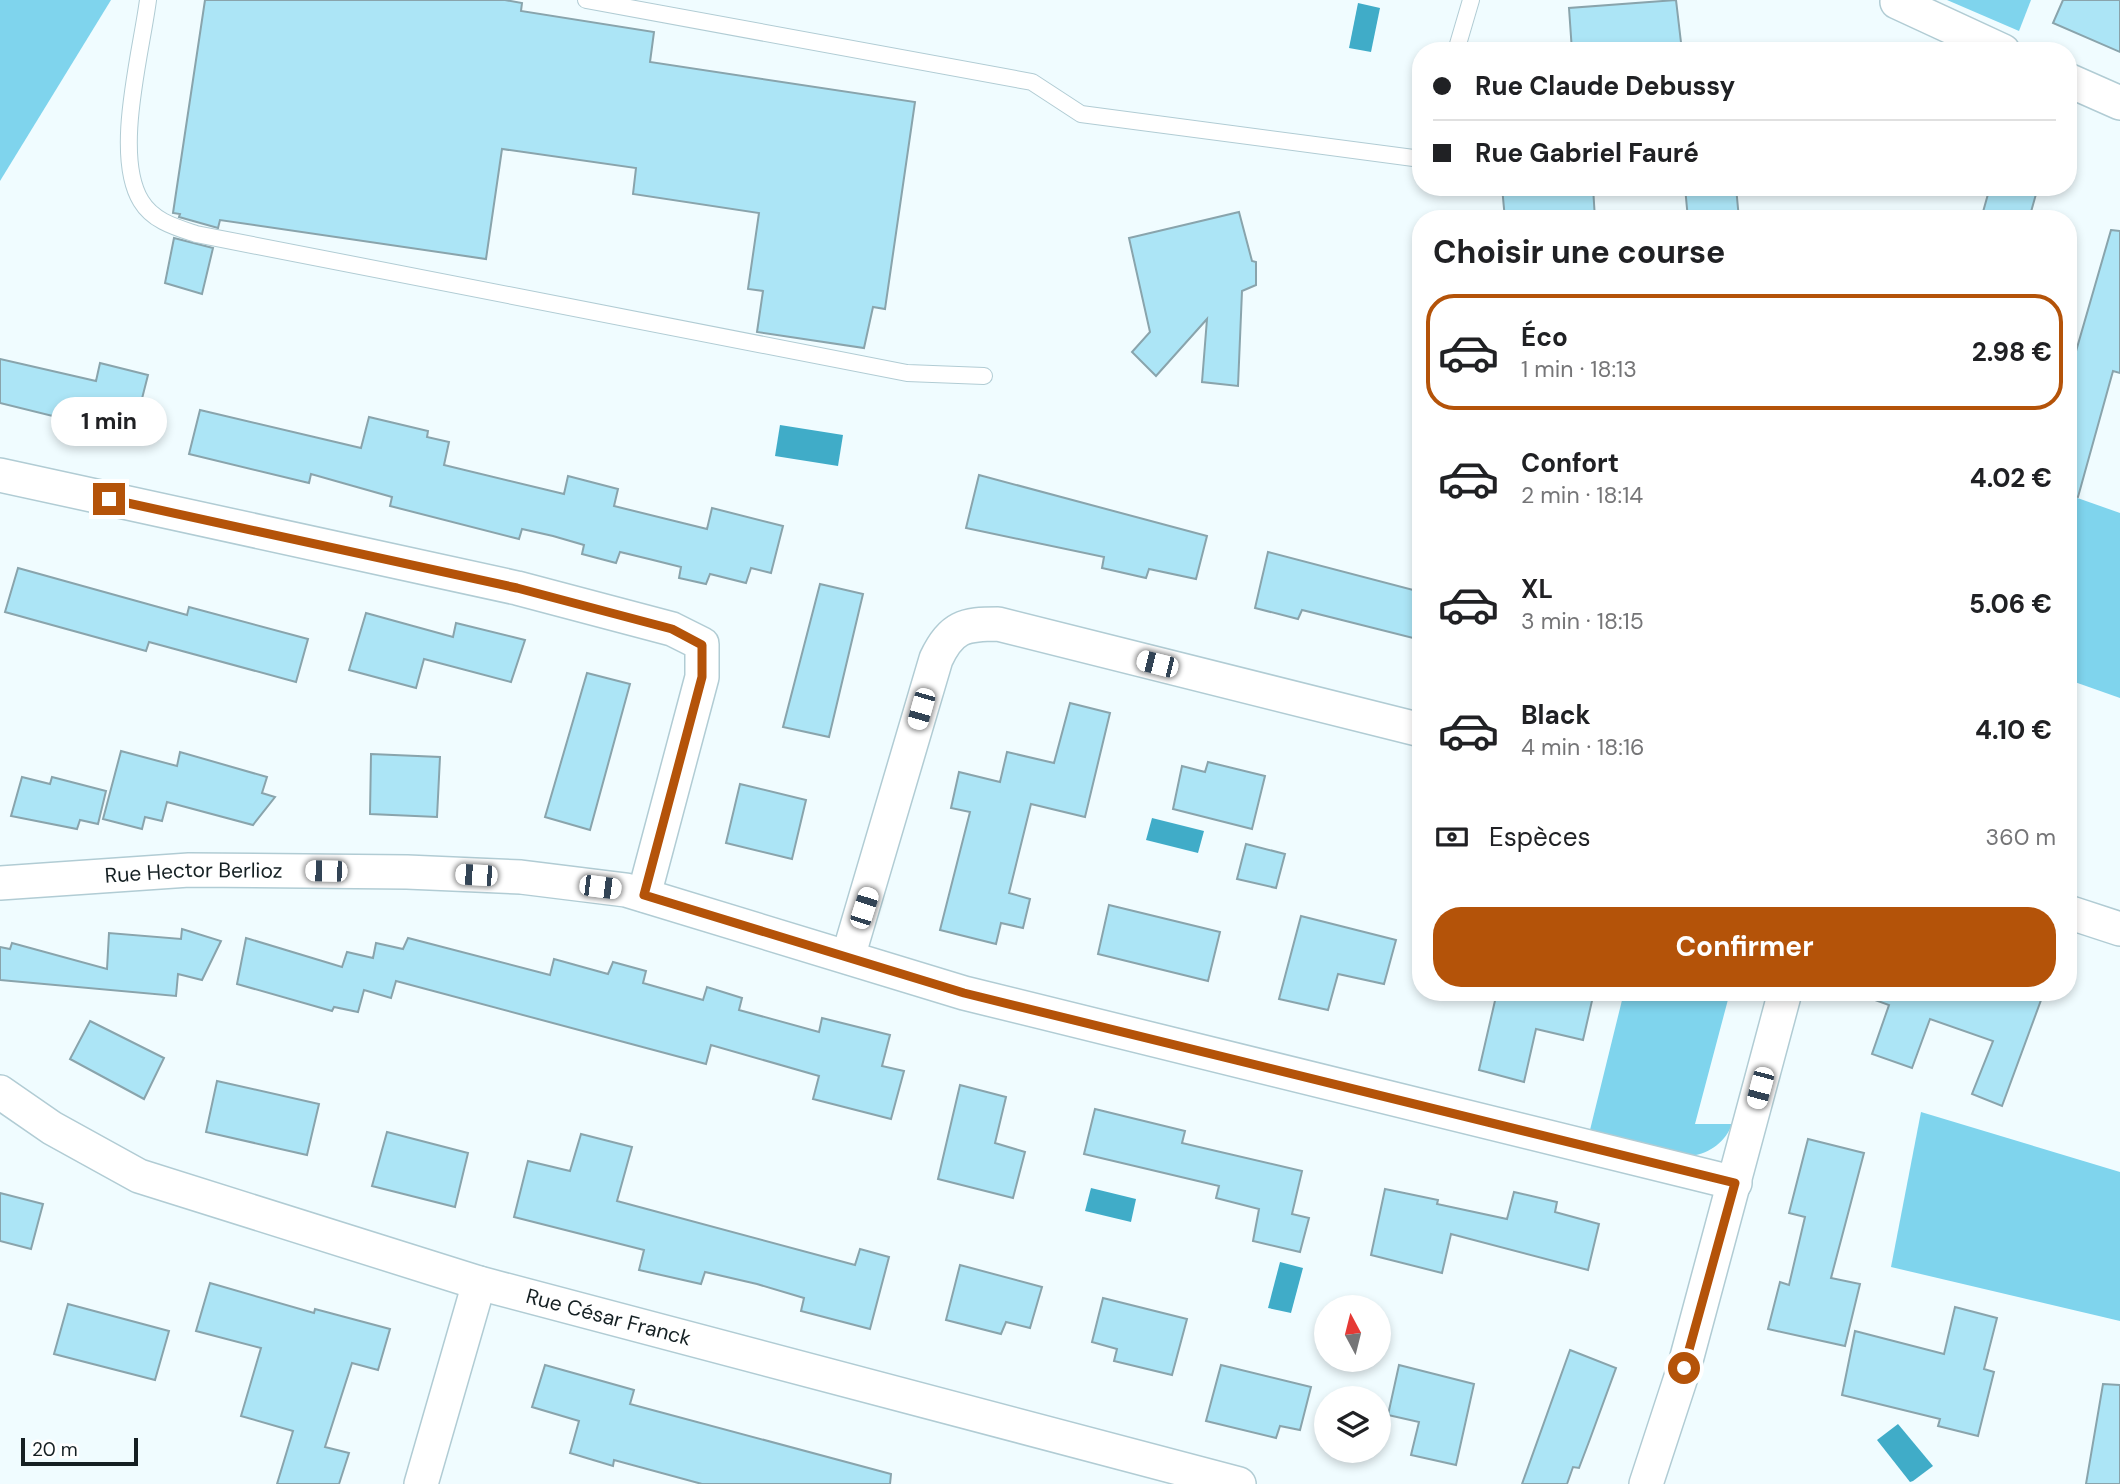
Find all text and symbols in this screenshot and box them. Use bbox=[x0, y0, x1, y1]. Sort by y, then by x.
text: Rue Claude Debussy bbox=[1475, 69, 1735, 103]
text: Rue Gabriel Fauré bbox=[1475, 136, 1699, 170]
text: Choisir une course bbox=[1433, 231, 1725, 273]
text: Éco bbox=[1521, 320, 1568, 354]
icon: car bbox=[1437, 321, 1500, 384]
text: 2.98 € bbox=[1972, 335, 2052, 369]
text: 1 min · 18:13 bbox=[1521, 354, 1637, 384]
callout: 1 min bbox=[51, 398, 167, 447]
text: 1 min bbox=[81, 406, 137, 436]
text: Confort bbox=[1521, 446, 1619, 480]
icon: car bbox=[1437, 447, 1500, 510]
text: 4.02 € bbox=[1970, 461, 2052, 495]
text: 2 min · 18:14 bbox=[1521, 480, 1643, 510]
route end bbox=[93, 483, 125, 515]
text: XL bbox=[1521, 572, 1553, 606]
icon: car bbox=[1437, 573, 1500, 636]
text: 5.06 € bbox=[1969, 587, 2052, 621]
text: 3 min · 18:15 bbox=[1521, 606, 1644, 636]
car bbox=[1135, 649, 1180, 679]
car bbox=[906, 686, 937, 732]
text: Black bbox=[1521, 698, 1591, 732]
icon: car bbox=[1437, 699, 1500, 762]
text: 4.10 € bbox=[1975, 713, 2052, 747]
text: 4 min · 18:16 bbox=[1521, 732, 1645, 762]
icon: cash bbox=[1433, 818, 1471, 856]
text: Espèces bbox=[1489, 820, 1590, 854]
text: 360 m bbox=[1986, 822, 2056, 852]
street label: Rue Hector Berlioz bbox=[104, 856, 283, 890]
car bbox=[305, 860, 348, 882]
car bbox=[455, 863, 498, 887]
car bbox=[578, 874, 623, 900]
car bbox=[848, 885, 881, 931]
button: Confirmer bbox=[1433, 907, 2056, 987]
car bbox=[1745, 1065, 1776, 1111]
street label: Rue César Franck bbox=[523, 1282, 694, 1353]
north arrow bbox=[1314, 1295, 1391, 1372]
map controls bbox=[1314, 1295, 1391, 1463]
route start bbox=[1668, 1352, 1700, 1384]
button: layers bbox=[1314, 1386, 1391, 1463]
scale bar bbox=[21, 1435, 138, 1467]
text: 20 m bbox=[32, 1437, 78, 1462]

